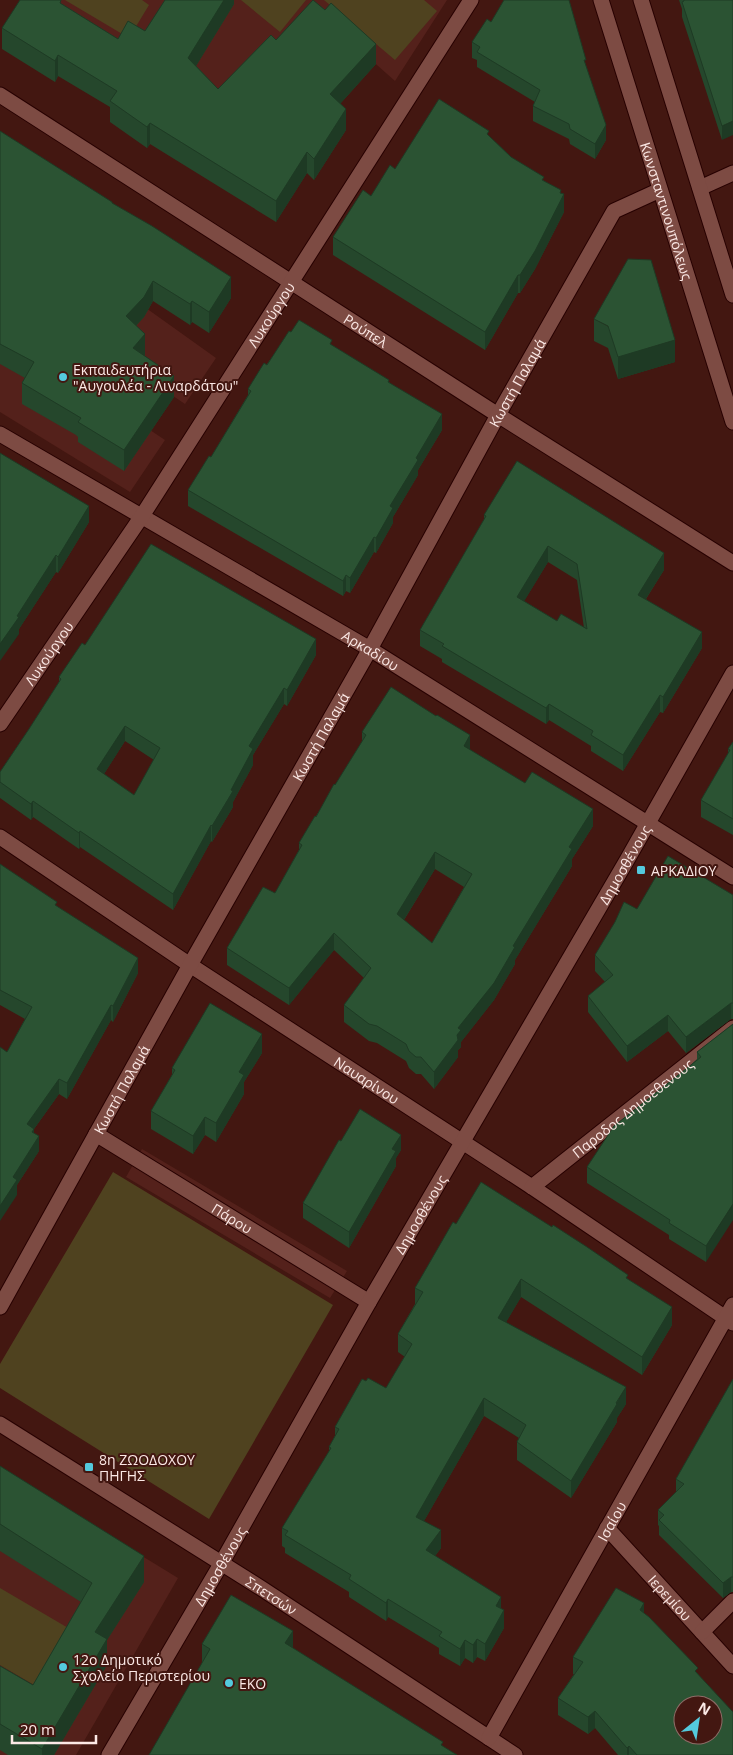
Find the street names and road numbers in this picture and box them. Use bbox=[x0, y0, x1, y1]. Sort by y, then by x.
street label: Κωνσταντινουπόλεως bbox=[636, 140, 698, 283]
street label: Λυκούργου bbox=[243, 278, 298, 351]
street label: Ρούπελ bbox=[340, 309, 392, 352]
street label: Κωστή Παλαμά bbox=[484, 334, 549, 430]
street label: Λυκούργου bbox=[20, 617, 77, 689]
street label: Αρκαδίου bbox=[339, 625, 403, 674]
street label: Κωστή Παλαμά bbox=[287, 689, 353, 784]
street label: Δημοσθένους bbox=[594, 821, 655, 907]
street label: Κωστή Παλαμά bbox=[89, 1041, 153, 1137]
street label: Ναυαρίνου bbox=[331, 1052, 403, 1108]
street label: Παροδος Δημοεθενους bbox=[568, 1054, 697, 1161]
street label: Δημοσθένους bbox=[390, 1171, 451, 1257]
street label: Πάρου bbox=[208, 1198, 256, 1238]
street label: Ισαίου bbox=[592, 1498, 630, 1544]
street label: Δημοσθένους bbox=[189, 1523, 250, 1609]
street label: Ιερεμίου bbox=[644, 1570, 696, 1625]
street label: Σπετσών bbox=[242, 1571, 301, 1619]

